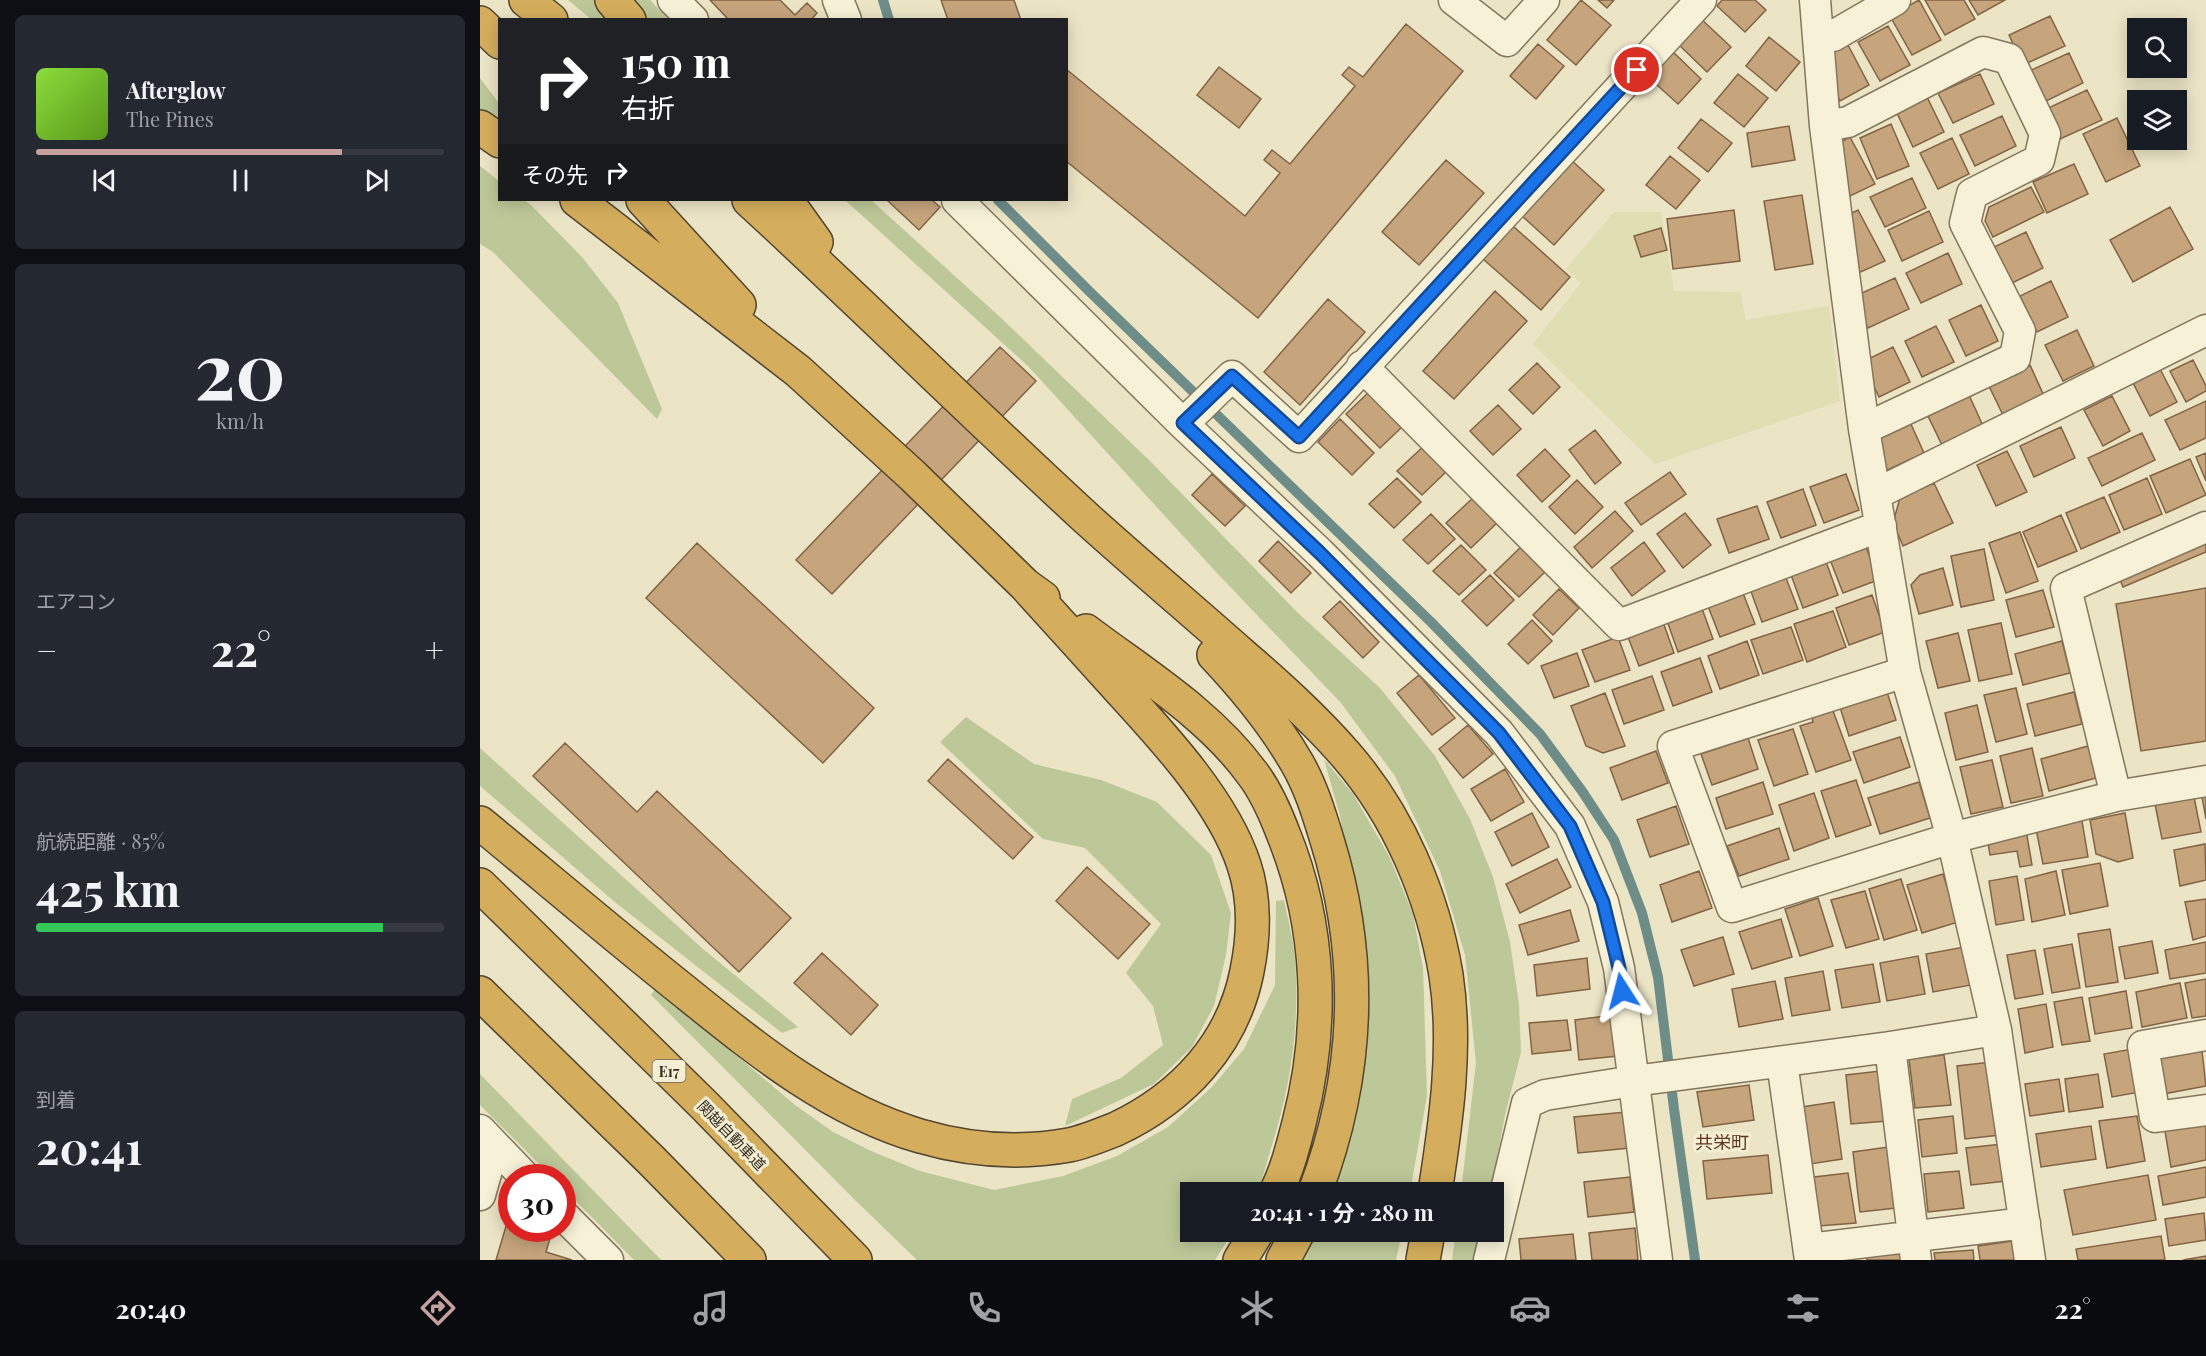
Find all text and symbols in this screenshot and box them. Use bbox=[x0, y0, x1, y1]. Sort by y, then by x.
map controls bbox=[2127, 18, 2187, 150]
button: search bbox=[2127, 18, 2187, 78]
text: 150 m bbox=[621, 33, 731, 89]
icon: right bbox=[522, 42, 600, 120]
pin bbox=[1611, 44, 1662, 95]
icon: arrive bbox=[1620, 53, 1653, 86]
text: Afterglow bbox=[126, 75, 226, 105]
text: 右折 bbox=[621, 89, 675, 125]
button: layers bbox=[2127, 90, 2187, 150]
text: The Pines bbox=[126, 105, 214, 132]
icon: right bbox=[600, 156, 633, 189]
text: その先 bbox=[522, 159, 588, 189]
icon: previous bbox=[88, 164, 121, 197]
icon: pause bbox=[224, 164, 257, 197]
icon: next bbox=[360, 164, 393, 197]
text: 20 bbox=[194, 316, 286, 420]
text: km/h bbox=[216, 407, 264, 434]
text: エアコン bbox=[36, 587, 116, 614]
text: 22° bbox=[211, 618, 271, 678]
text: − bbox=[36, 627, 57, 671]
text: + bbox=[425, 627, 444, 671]
text: 航続距離 · 85% bbox=[36, 827, 165, 854]
text: 425 km bbox=[36, 858, 180, 918]
position arrow bbox=[1590, 959, 1654, 1023]
road number: E17 bbox=[652, 1060, 686, 1082]
text: 到着 bbox=[36, 1085, 76, 1112]
street label: 関越自動車道 bbox=[694, 1096, 770, 1174]
text: 20:41 bbox=[36, 1116, 143, 1176]
district label: 共栄町 bbox=[1695, 1130, 1749, 1154]
speed limit sign: 30 bbox=[498, 1164, 576, 1242]
text: 20:41 · 1 分 · 280 m bbox=[1250, 1197, 1434, 1227]
icon: directions bbox=[417, 1287, 459, 1329]
icon: music bbox=[690, 1287, 732, 1329]
icon: phone bbox=[963, 1287, 1005, 1329]
icon: climate bbox=[1236, 1287, 1278, 1329]
icon: car bbox=[1509, 1287, 1551, 1329]
icon: filters bbox=[1782, 1287, 1824, 1329]
text: 20:40 bbox=[115, 1290, 186, 1326]
text: 22° bbox=[2055, 1290, 2091, 1326]

